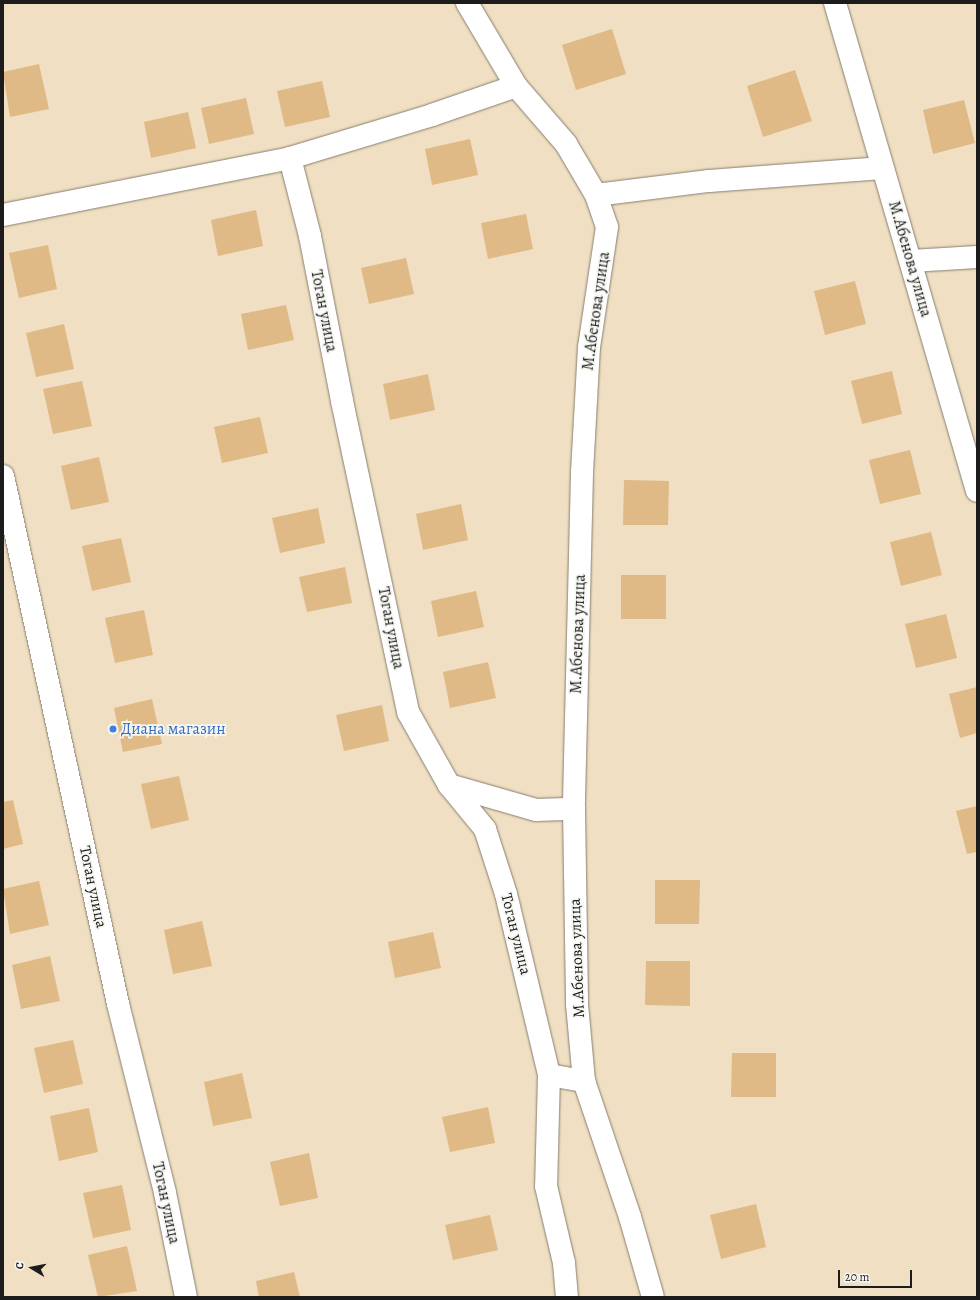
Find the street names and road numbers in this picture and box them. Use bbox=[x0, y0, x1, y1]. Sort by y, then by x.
street label: М.Абенова улица bbox=[884, 199, 936, 319]
street label: М.Абенова улица bbox=[578, 250, 614, 372]
street label: Тоган улица bbox=[307, 268, 341, 354]
street label: М.Абенова улица bbox=[566, 574, 590, 694]
street label: Тоган улица bbox=[374, 585, 408, 671]
street label: Тоган улица bbox=[75, 844, 111, 930]
street label: Тоган улица bbox=[497, 891, 535, 977]
street label: М.Абенова улица bbox=[565, 898, 589, 1018]
street label: Тоган улица bbox=[148, 1160, 184, 1246]

